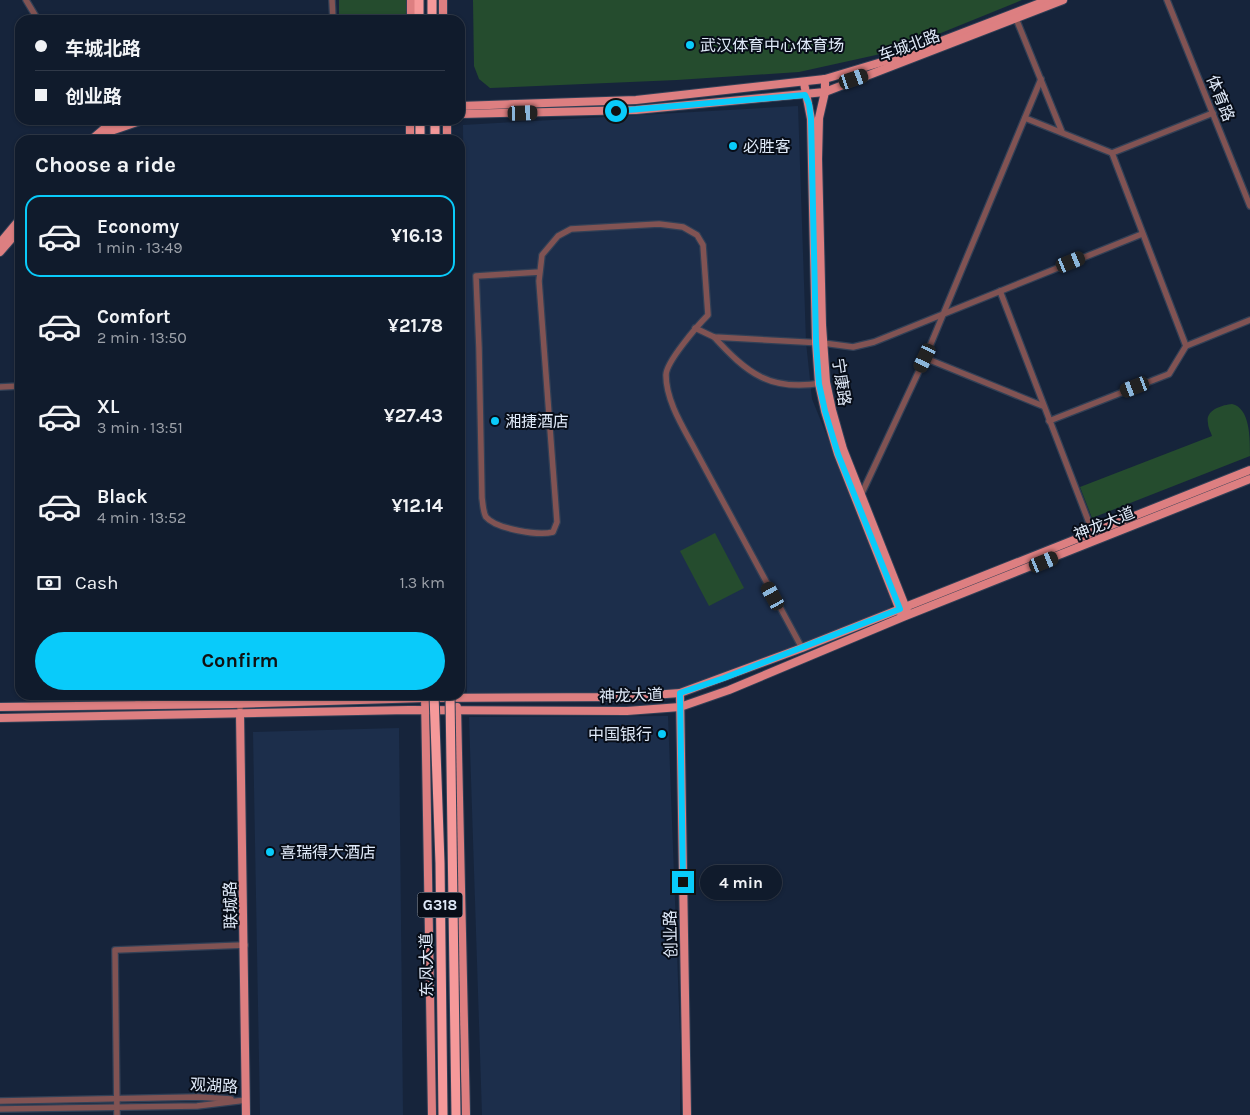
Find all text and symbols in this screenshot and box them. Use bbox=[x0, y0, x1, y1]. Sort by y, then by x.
street label: 车城北路 bbox=[876, 26, 942, 65]
place label: 武汉体育中心体育场 bbox=[700, 36, 844, 55]
text: 车城北路 bbox=[65, 38, 141, 60]
marker: 武汉体育中心体育场 bbox=[684, 39, 696, 51]
car bbox=[837, 67, 870, 91]
street label: 体育路 bbox=[1203, 72, 1238, 124]
text: 创业路 bbox=[65, 86, 122, 108]
route start bbox=[605, 100, 627, 122]
car bbox=[507, 105, 538, 121]
place label: 必胜客 bbox=[743, 137, 791, 156]
marker: 必胜客 bbox=[727, 140, 739, 152]
text: Choose a ride bbox=[35, 152, 176, 178]
icon: car bbox=[37, 214, 82, 259]
text: Economy bbox=[97, 216, 179, 238]
text: ¥16.13 bbox=[391, 225, 443, 247]
text: 1 min · 13:49 bbox=[97, 238, 183, 257]
car bbox=[1054, 249, 1087, 275]
icon: car bbox=[37, 304, 82, 349]
text: Comfort bbox=[97, 306, 171, 328]
text: ¥21.78 bbox=[388, 315, 443, 337]
text: 2 min · 13:50 bbox=[97, 328, 187, 347]
car bbox=[911, 341, 938, 375]
street label: 宁康路 bbox=[829, 357, 854, 407]
car bbox=[1118, 375, 1151, 399]
icon: car bbox=[37, 394, 82, 439]
text: XL bbox=[97, 396, 119, 418]
text: ¥27.43 bbox=[384, 405, 443, 427]
place label: 湘捷酒店 bbox=[505, 412, 569, 431]
marker: 湘捷酒店 bbox=[489, 415, 501, 427]
text: 3 min · 13:51 bbox=[97, 418, 183, 437]
icon: car bbox=[37, 484, 82, 529]
text: Black bbox=[97, 486, 148, 508]
text: ¥12.14 bbox=[391, 495, 443, 517]
street label: 神龙大道 bbox=[1071, 503, 1137, 544]
text: 4 min · 13:52 bbox=[97, 508, 186, 527]
car bbox=[1027, 549, 1060, 575]
icon: cash bbox=[35, 569, 63, 597]
text: Cash bbox=[75, 572, 119, 594]
text: 1.3 km bbox=[400, 573, 445, 592]
car bbox=[759, 579, 786, 613]
button: Confirm bbox=[35, 632, 445, 690]
street label: 神龙大道 bbox=[599, 685, 663, 706]
place label: 中国银行 bbox=[588, 725, 652, 744]
marker: 中国银行 bbox=[656, 728, 668, 740]
place label: 喜瑞得大酒店 bbox=[280, 843, 376, 862]
marker: 喜瑞得大酒店 bbox=[264, 846, 276, 858]
callout: 4 min bbox=[700, 864, 783, 900]
route end bbox=[672, 871, 694, 893]
text: 4 min bbox=[719, 873, 763, 892]
street label: 联城路 bbox=[221, 881, 240, 929]
road number: G318 bbox=[418, 892, 462, 918]
street label: 创业路 bbox=[661, 910, 680, 958]
street label: 东风大道 bbox=[416, 933, 437, 997]
street label: 观湖路 bbox=[190, 1075, 238, 1096]

